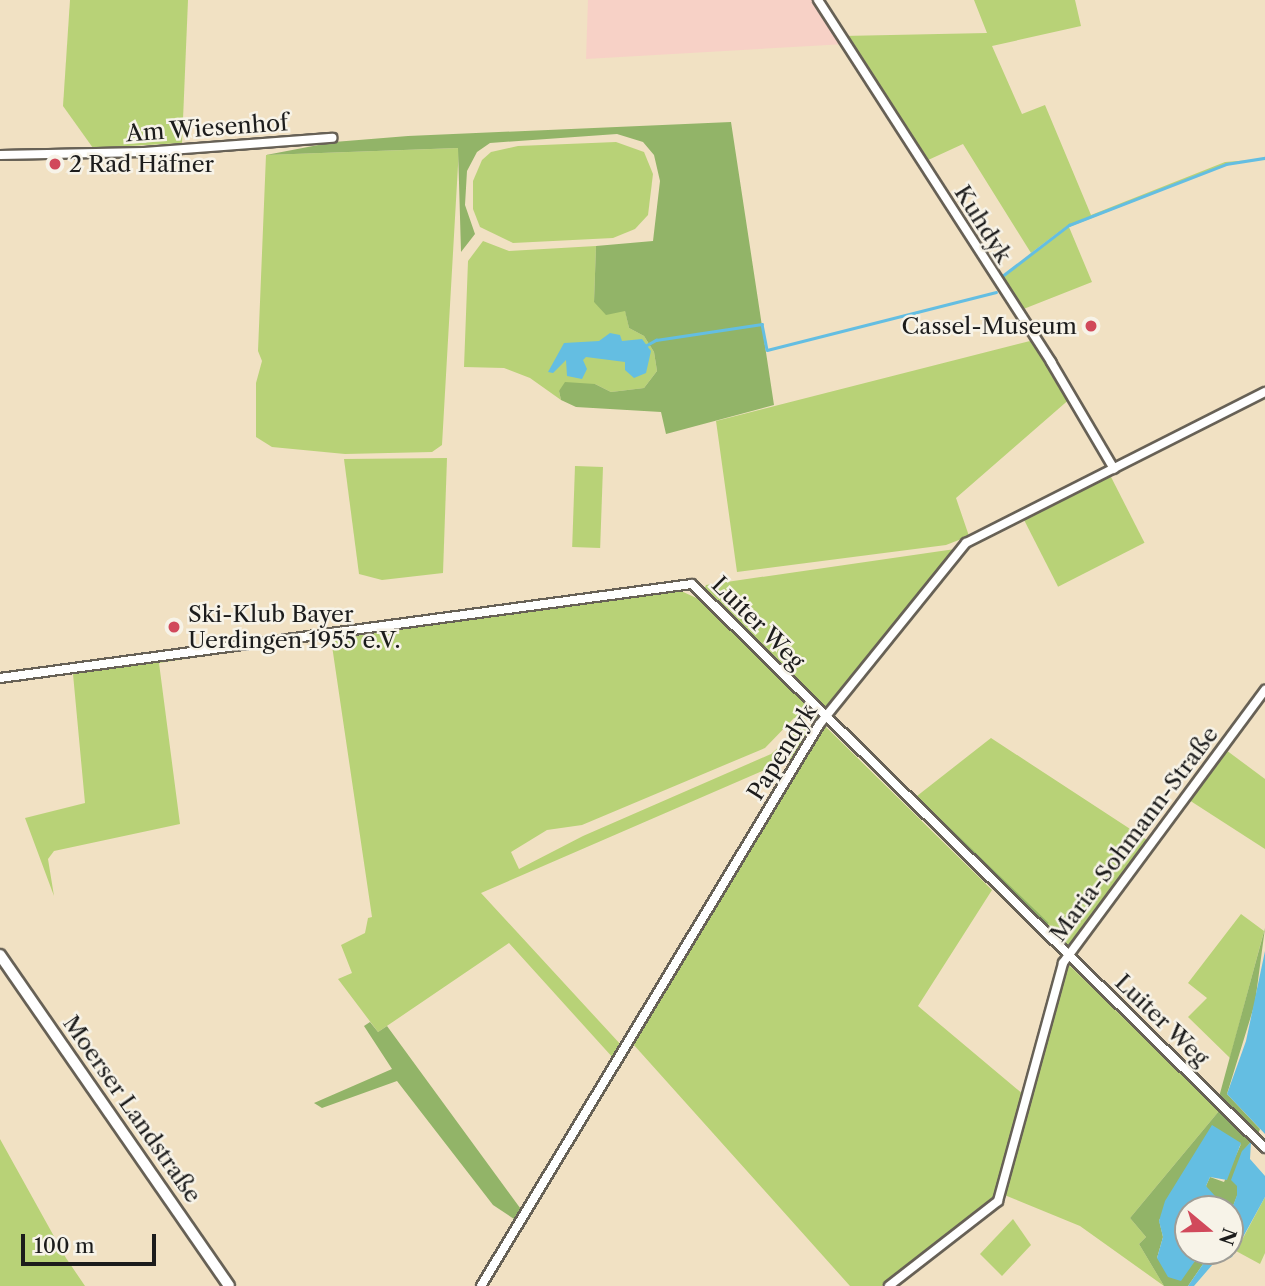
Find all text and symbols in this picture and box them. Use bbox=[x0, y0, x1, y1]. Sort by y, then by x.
street label: Am Wiesenhof bbox=[124, 109, 290, 147]
place label: 2 Rad Häfner bbox=[69, 150, 214, 178]
marker: 2 Rad Häfner bbox=[47, 156, 63, 172]
street label: Kuhdyk bbox=[948, 180, 1018, 268]
place label: Cassel-Museum bbox=[902, 312, 1077, 340]
marker: Cassel-Museum bbox=[1083, 318, 1099, 334]
street label: Luiter Weg bbox=[705, 570, 811, 676]
place label: Ski-Klub Bayer Uerdingen 1955 e.V. bbox=[188, 600, 400, 654]
marker: Ski-Klub Bayer Uerdingen 1955 e.V. bbox=[166, 619, 182, 635]
street label: Papendyk bbox=[742, 699, 822, 805]
street label: Maria-Sohmann-Straße bbox=[1044, 721, 1224, 947]
street label: Luiter Weg bbox=[1109, 968, 1215, 1072]
street label: Moerser Landstraße bbox=[57, 1010, 207, 1208]
north arrow bbox=[1174, 1195, 1244, 1265]
scale bar bbox=[24, 1220, 159, 1264]
text: N bbox=[1214, 1225, 1241, 1248]
text: 100 m bbox=[34, 1233, 95, 1258]

